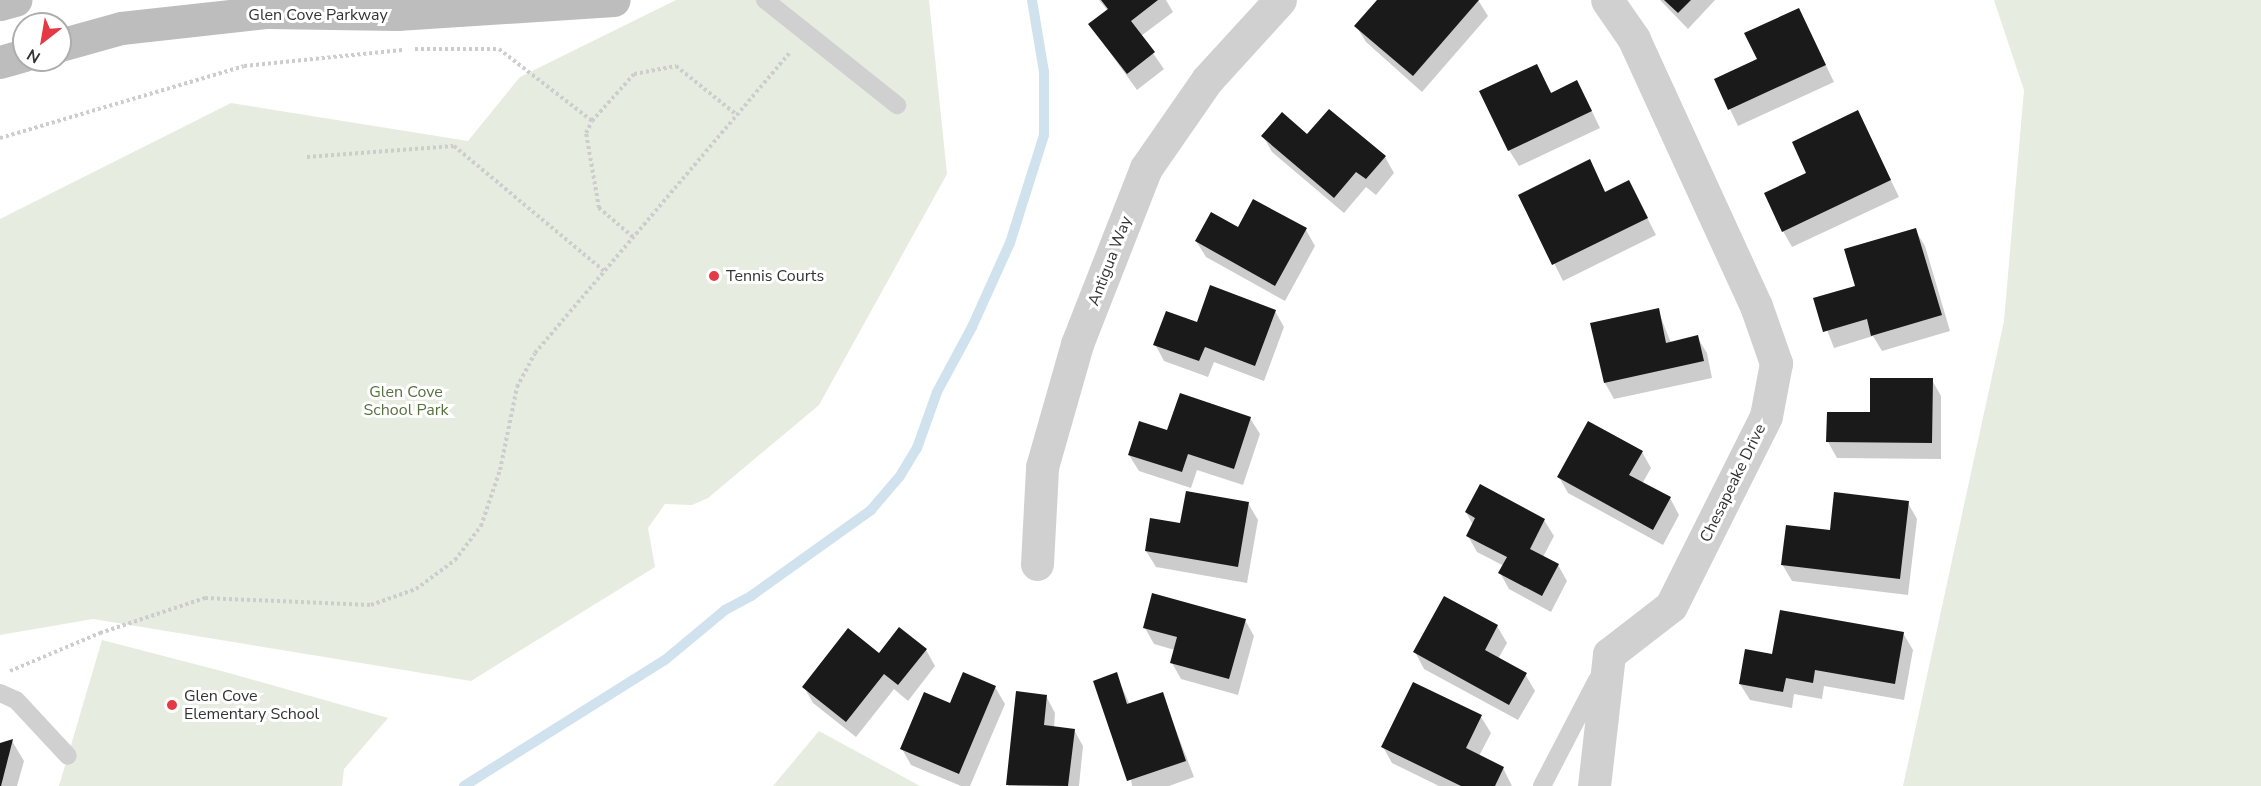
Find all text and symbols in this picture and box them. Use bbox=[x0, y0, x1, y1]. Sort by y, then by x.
street label: Glen Cove Parkway bbox=[248, 5, 388, 25]
north arrow bbox=[12, 12, 72, 72]
text: N bbox=[23, 43, 45, 68]
street label: Antigua Way bbox=[1084, 214, 1136, 308]
place label: Tennis Courts bbox=[726, 266, 824, 286]
marker: Tennis Courts bbox=[707, 269, 721, 283]
park label: Glen Cove School Park bbox=[364, 382, 448, 420]
street label: Chesapeake Drive bbox=[1696, 421, 1770, 545]
place label: Glen Cove Elementary School bbox=[184, 686, 319, 724]
marker: Glen Cove Elementary School bbox=[165, 698, 179, 712]

